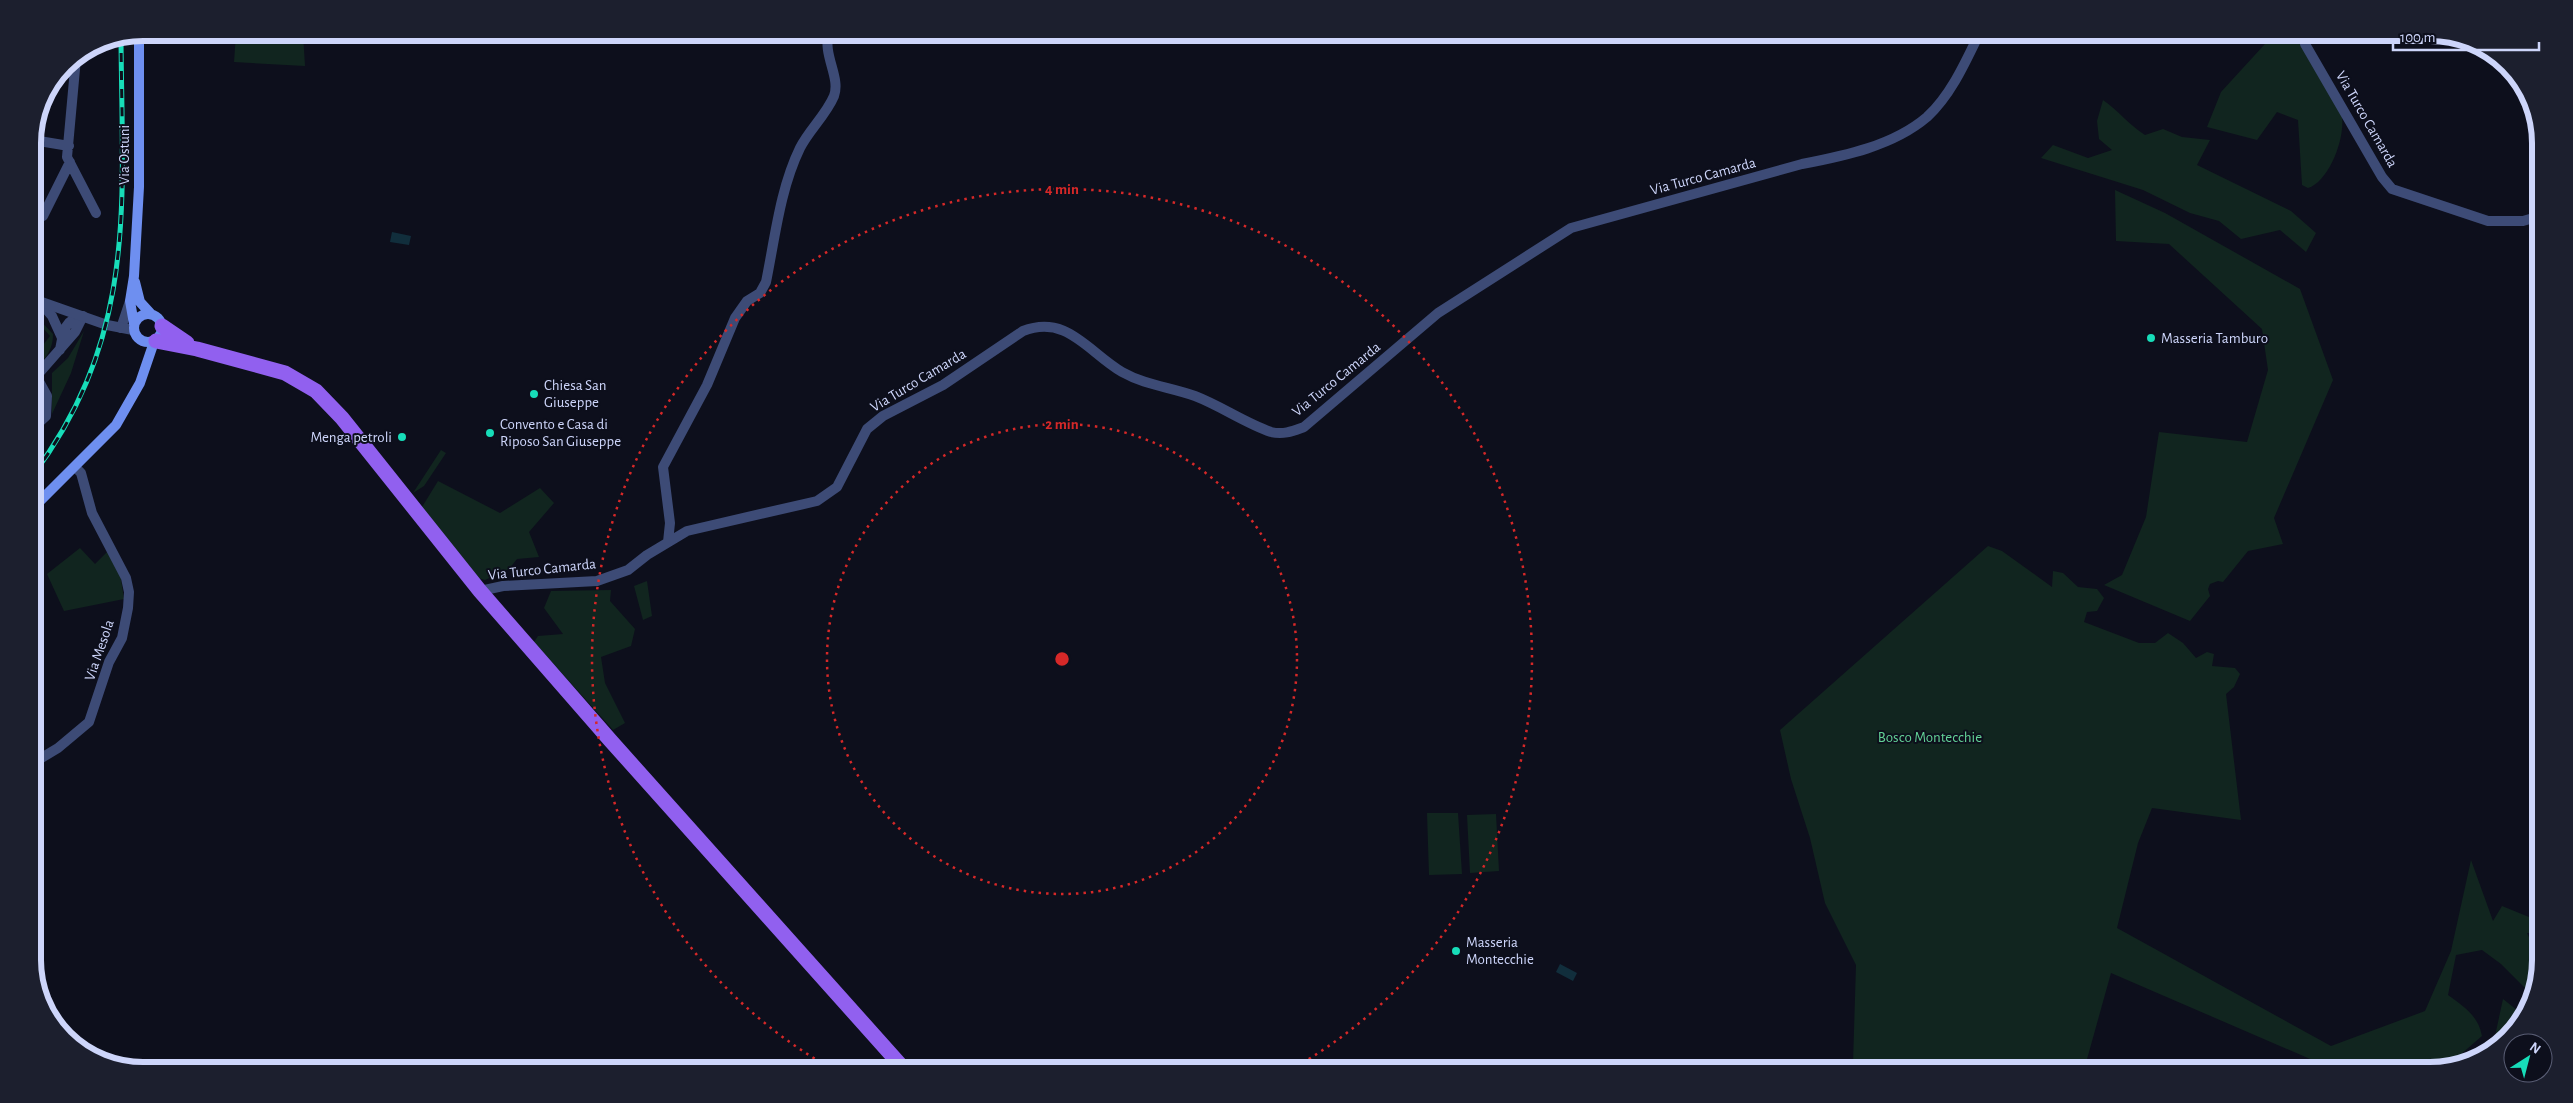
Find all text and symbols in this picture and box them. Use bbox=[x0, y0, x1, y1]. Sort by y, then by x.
scale bar bbox=[2393, 20, 2539, 52]
text: 100 m bbox=[2400, 30, 2435, 45]
street label: Via Turco Camarda bbox=[2333, 68, 2400, 170]
street label: Via Ostuni bbox=[117, 125, 132, 185]
street label: Via Turco Camarda bbox=[1649, 155, 1758, 198]
text: 4 min bbox=[1045, 182, 1079, 197]
place label: Masseria Tamburo bbox=[2161, 331, 2268, 346]
marker: Masseria Tamburo bbox=[2145, 332, 2157, 344]
street label: Via Turco Camarda bbox=[1289, 339, 1383, 419]
street label: Via Turco Camarda bbox=[868, 346, 969, 415]
place label: Chiesa San Giuseppe bbox=[544, 378, 606, 410]
marker: Chiesa San Giuseppe bbox=[528, 388, 540, 400]
place label: Convento e Casa di Riposo San Giuseppe bbox=[500, 417, 621, 449]
text: 2 min bbox=[1045, 417, 1079, 432]
marker: Convento e Casa di Riposo San Giuseppe bbox=[484, 427, 496, 439]
place label: Menga petroli bbox=[310, 430, 392, 445]
marker: Menga petroli bbox=[396, 431, 408, 443]
street label: Via Turco Camarda bbox=[487, 556, 597, 583]
street label: Via Mesola bbox=[82, 618, 117, 683]
centre of rings bbox=[1053, 650, 1071, 668]
park label: Bosco Montecchie bbox=[1878, 730, 1982, 745]
place label: Masseria Montecchie bbox=[1466, 935, 1534, 967]
marker: Masseria Montecchie bbox=[1450, 945, 1462, 957]
north arrow bbox=[2503, 1033, 2553, 1083]
text: N bbox=[2527, 1040, 2543, 1057]

